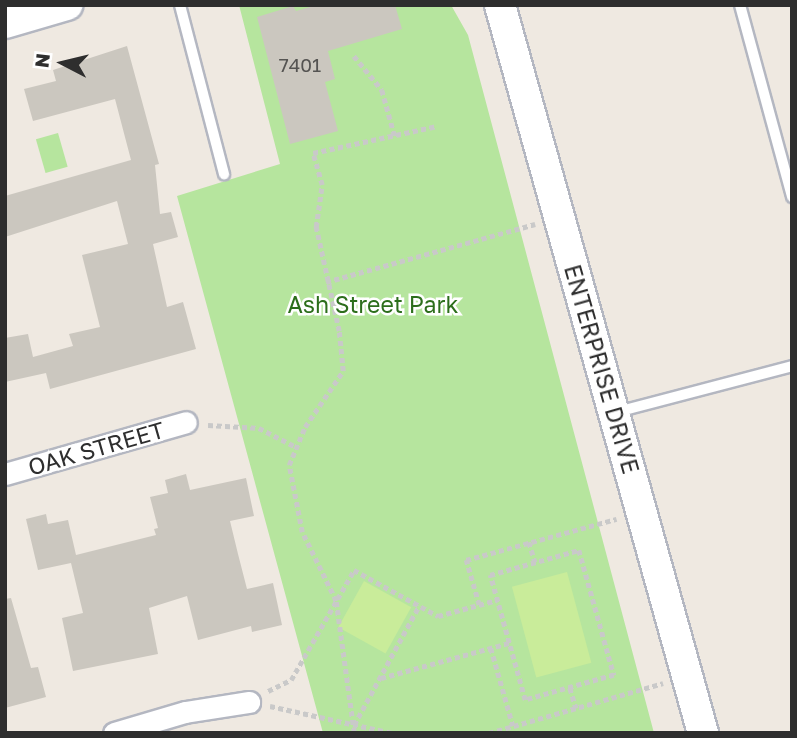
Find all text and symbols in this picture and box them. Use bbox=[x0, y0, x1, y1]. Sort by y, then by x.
north arrow bbox=[28, 28, 98, 98]
text: N bbox=[29, 52, 54, 69]
house number: 7401 bbox=[279, 54, 321, 76]
street label: ENTERPRISE DRIVE bbox=[559, 261, 645, 477]
park label: Ash Street Park bbox=[287, 290, 459, 318]
street label: OAK STREET bbox=[25, 415, 167, 481]

